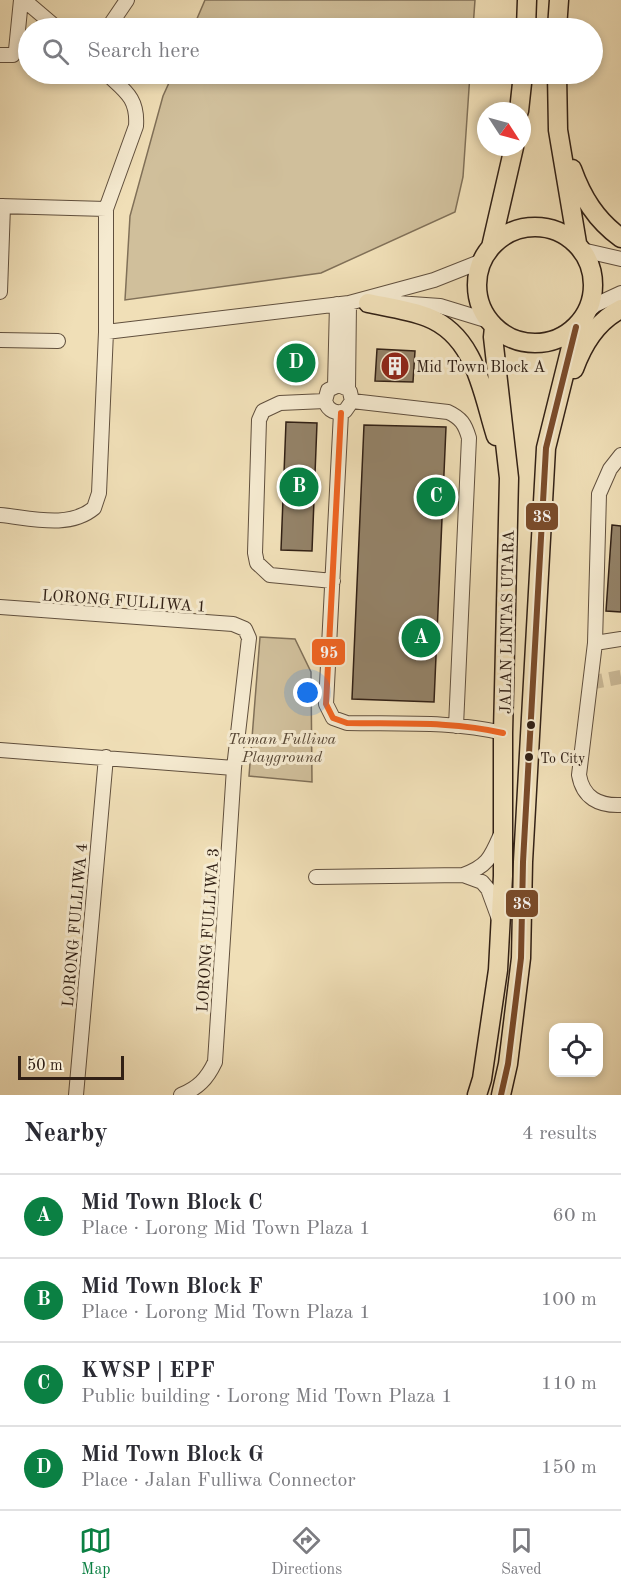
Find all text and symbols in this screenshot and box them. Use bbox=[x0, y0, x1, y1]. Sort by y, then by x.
search box bbox=[18, 18, 603, 84]
icon: search bbox=[39, 35, 72, 68]
text: Search here bbox=[87, 40, 200, 62]
north arrow bbox=[477, 102, 531, 156]
pin: D bbox=[276, 340, 316, 386]
building icon: Mid Town Block A bbox=[379, 350, 411, 382]
place label: Mid Town Block A bbox=[416, 360, 545, 376]
pin: B bbox=[280, 464, 318, 510]
pin: C bbox=[416, 474, 456, 520]
line badge: 38 bbox=[525, 502, 559, 531]
text: 38 bbox=[533, 510, 551, 526]
street label: JALAN LINTAS UTARA bbox=[498, 530, 518, 714]
street label: LORONG FULLIWA 1 bbox=[41, 588, 207, 616]
pin: A bbox=[402, 616, 440, 660]
line badge: 95 bbox=[311, 638, 346, 666]
text: 95 bbox=[320, 646, 338, 662]
your location bbox=[293, 678, 322, 707]
unlabelled marker bbox=[525, 719, 537, 731]
park label: Taman Fulliwa Playground bbox=[228, 732, 337, 766]
marker: To City bbox=[523, 751, 535, 763]
place label: To City bbox=[540, 752, 586, 766]
street label: LORONG FULLIWA 4 bbox=[61, 842, 91, 1008]
street label: LORONG FULLIWA 3 bbox=[195, 847, 223, 1013]
line badge: 38 bbox=[505, 889, 539, 918]
text: 38 bbox=[513, 897, 531, 913]
map controls bbox=[549, 1023, 603, 1077]
button: locate bbox=[549, 1023, 603, 1077]
scale bar bbox=[18, 1053, 124, 1080]
text: 50 m bbox=[27, 1058, 63, 1074]
text: Nearby bbox=[24, 1121, 108, 1147]
text: 4 results bbox=[522, 1124, 597, 1144]
text: Mid Town Block C bbox=[81, 1192, 262, 1214]
text: A bbox=[36, 1206, 51, 1226]
text: 60 m bbox=[552, 1206, 597, 1226]
text: Place · Lorong Mid Town Plaza 1 bbox=[81, 1219, 371, 1239]
text: Mid Town Block F bbox=[81, 1276, 263, 1298]
text: B bbox=[36, 1290, 51, 1310]
text: 100 m bbox=[541, 1290, 597, 1310]
text: Place · Lorong Mid Town Plaza 1 bbox=[81, 1303, 371, 1323]
text: KWSP | EPF bbox=[81, 1360, 215, 1382]
text: C bbox=[37, 1374, 50, 1394]
text: 110 m bbox=[541, 1374, 597, 1394]
text: Public building · Lorong Mid Town Plaza 1 bbox=[81, 1387, 453, 1407]
text: Mid Town Block G bbox=[81, 1444, 264, 1466]
text: D bbox=[36, 1458, 51, 1478]
text: 150 m bbox=[541, 1458, 597, 1478]
text: Place · Jalan Fulliwa Connector bbox=[81, 1471, 356, 1491]
tab: Map bbox=[79, 1524, 112, 1580]
tab: Directions bbox=[271, 1524, 342, 1580]
tab: Saved bbox=[501, 1524, 542, 1580]

